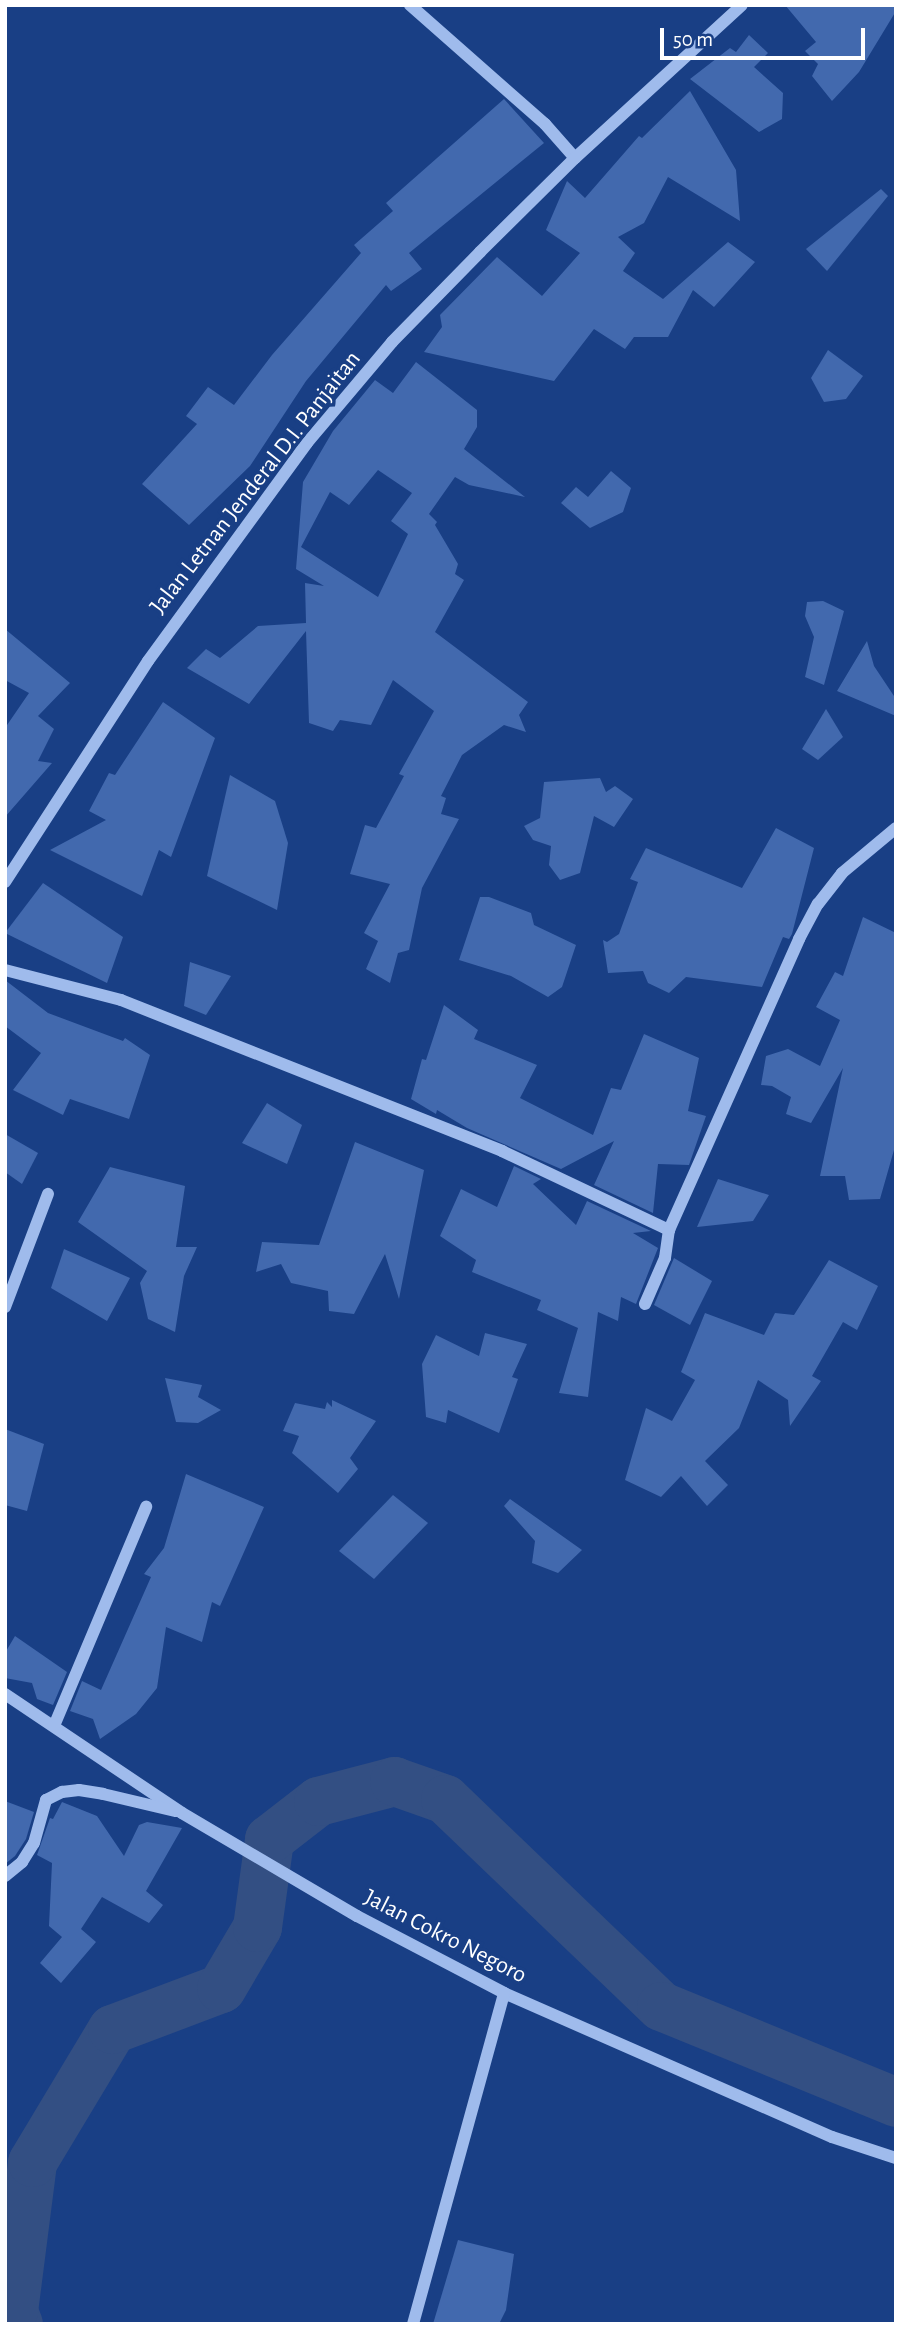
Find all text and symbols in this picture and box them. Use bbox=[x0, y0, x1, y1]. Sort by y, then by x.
scale bar bbox=[663, 14, 868, 58]
text: 50 m bbox=[673, 29, 713, 50]
street label: Jalan Letnan Jenderal D.I. Panjaitan bbox=[144, 346, 368, 620]
street label: Jalan Cokro Negoro bbox=[359, 1884, 531, 1990]

